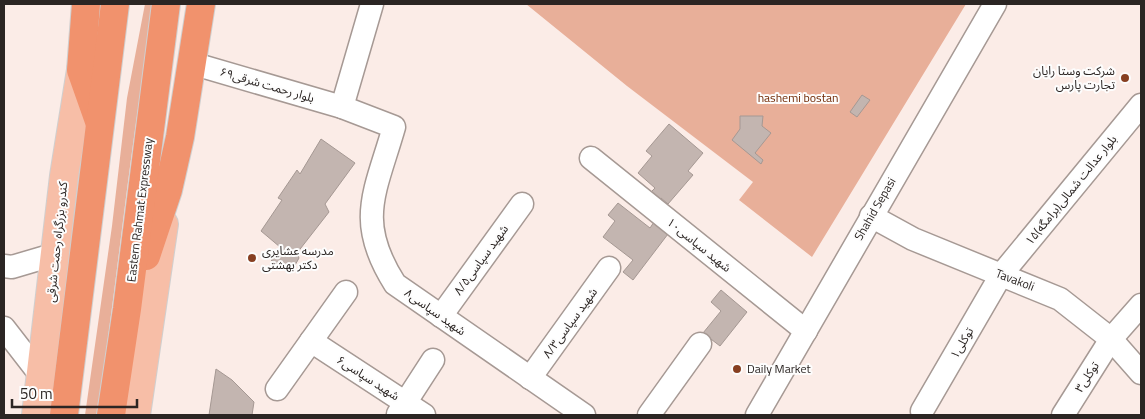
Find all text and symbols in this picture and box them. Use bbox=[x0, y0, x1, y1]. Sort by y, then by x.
place label: شرکت وستا رایان تجارت پارس bbox=[1033, 61, 1115, 94]
street label: بلوار رحمت شرقی۶۹ bbox=[218, 62, 317, 107]
marker: شرکت وستا رایان تجارت پارس bbox=[1119, 72, 1131, 84]
park label: hashemi bostan bbox=[758, 88, 838, 107]
street label: ۱۵بلوار عدالت شمالی(برامگه) bbox=[1020, 130, 1121, 249]
street label: Eastern Rahmat Expressway bbox=[121, 137, 158, 283]
street label: Shahid Sepasi bbox=[849, 174, 900, 244]
street label: کندرو بزرگراه رحمت شرقی bbox=[41, 180, 72, 303]
street label: شهید سپاسی۱۰ bbox=[663, 213, 736, 277]
street label: شهید سپاسی۸/۵ bbox=[448, 220, 513, 299]
place label: مدرسه عشایری دکتر بهشتی bbox=[262, 241, 334, 274]
marker: مدرسه عشایری دکتر بهشتی bbox=[246, 252, 258, 264]
street label: Tavakoli bbox=[993, 263, 1037, 296]
street label: شهید سپاسی۸ bbox=[401, 283, 470, 340]
street label: شهید سپاسی۸/۳ bbox=[537, 283, 602, 362]
street label: توکلی۱ bbox=[945, 323, 978, 362]
street label: شهید سپاسی۶ bbox=[333, 350, 403, 405]
street label: توکلی۳ bbox=[1069, 357, 1104, 396]
place label: Daily Market bbox=[747, 359, 811, 378]
marker: Daily Market bbox=[731, 363, 743, 375]
scale bar bbox=[12, 376, 138, 408]
text: 50 m bbox=[20, 382, 53, 405]

